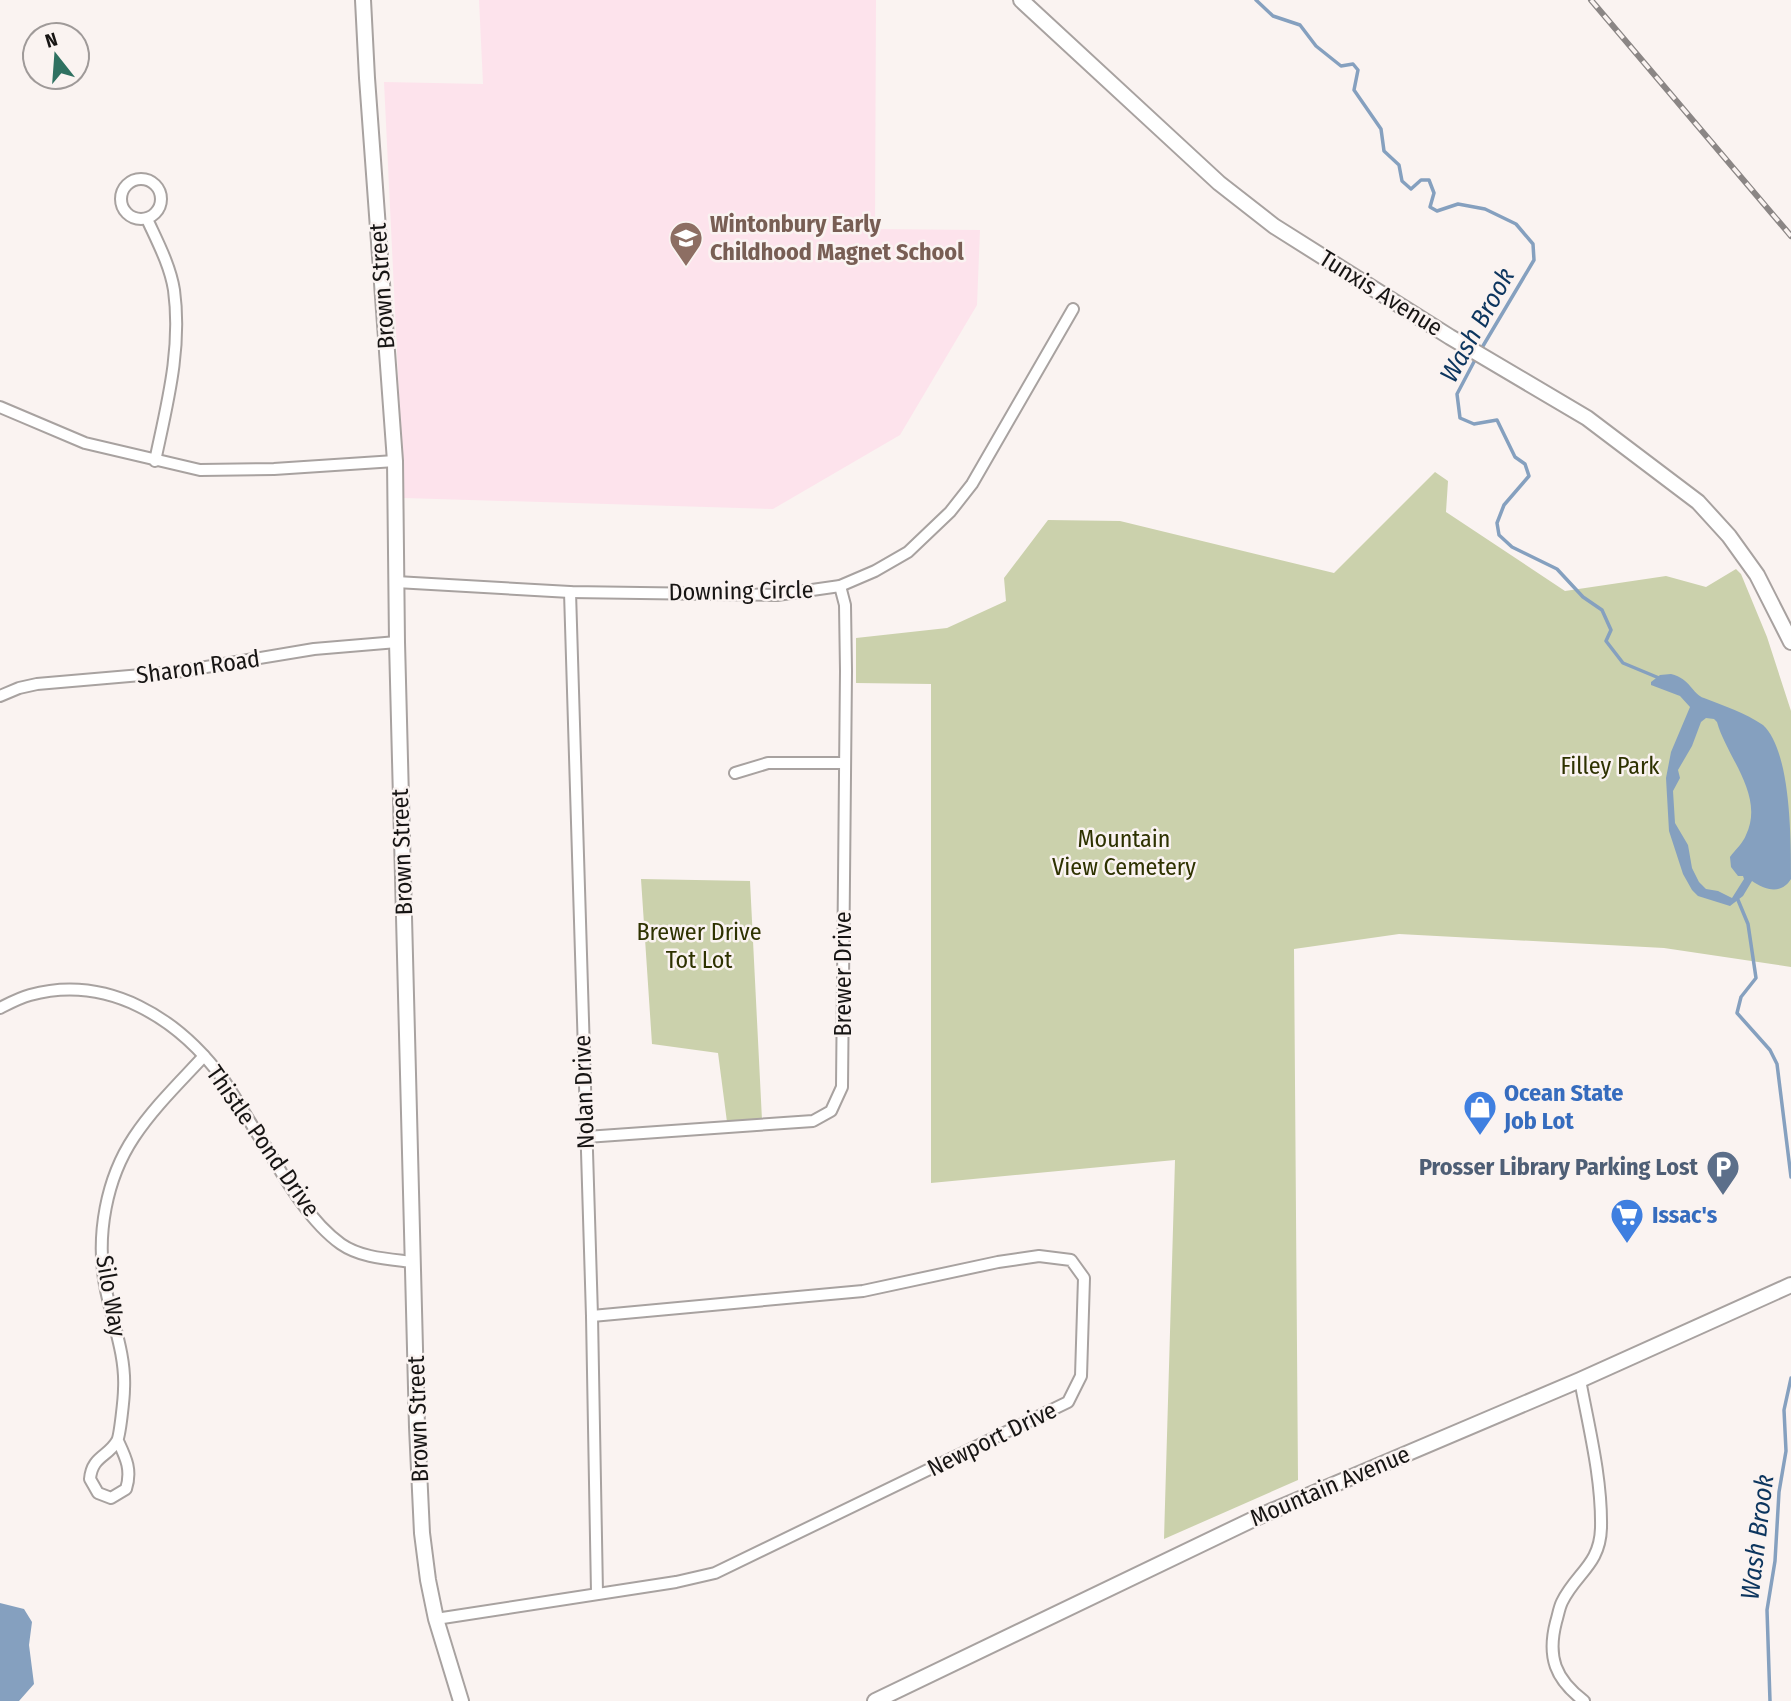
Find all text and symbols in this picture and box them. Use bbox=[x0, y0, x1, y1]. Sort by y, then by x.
north arrow bbox=[21, 21, 91, 91]
text: N bbox=[42, 28, 60, 53]
place label: Wintonbury Early Childhood Magnet School bbox=[710, 210, 964, 266]
school or university icon: Wintonbury Early Childhood Magnet School bbox=[667, 219, 705, 268]
street label: Brown Street bbox=[364, 222, 400, 350]
street label: Tunxis Avenue bbox=[1314, 244, 1448, 342]
water label: Wash Brook bbox=[1433, 263, 1522, 388]
street label: Downing Circle bbox=[668, 576, 814, 606]
street label: Sharon Road bbox=[134, 644, 262, 690]
park label: Filley Park bbox=[1560, 752, 1660, 780]
street label: Brown Street bbox=[386, 788, 418, 916]
park label: Mountain View Cemetery bbox=[1052, 825, 1196, 881]
street label: Brewer Drive bbox=[829, 911, 857, 1037]
park label: Brewer Drive Tot Lot bbox=[636, 918, 762, 974]
street label: Nolan Drive bbox=[568, 1034, 600, 1150]
street label: Thistle Pond Drive bbox=[201, 1060, 325, 1222]
place label: Ocean State Job Lot bbox=[1503, 1079, 1623, 1135]
shop icon: Ocean State Job Lot bbox=[1461, 1088, 1499, 1137]
parking icon: Prosser Library Parking Lost bbox=[1704, 1148, 1742, 1197]
place label: Prosser Library Parking Lost bbox=[1419, 1153, 1699, 1181]
supermarket icon: Issac's bbox=[1608, 1196, 1646, 1245]
place label: Issac's bbox=[1652, 1201, 1718, 1229]
street label: Silo Way bbox=[90, 1253, 132, 1339]
street label: Brown Street bbox=[402, 1355, 434, 1483]
street label: Newport Drive bbox=[923, 1396, 1061, 1482]
street label: Mountain Avenue bbox=[1246, 1440, 1414, 1532]
water label: Wash Brook bbox=[1734, 1473, 1781, 1601]

